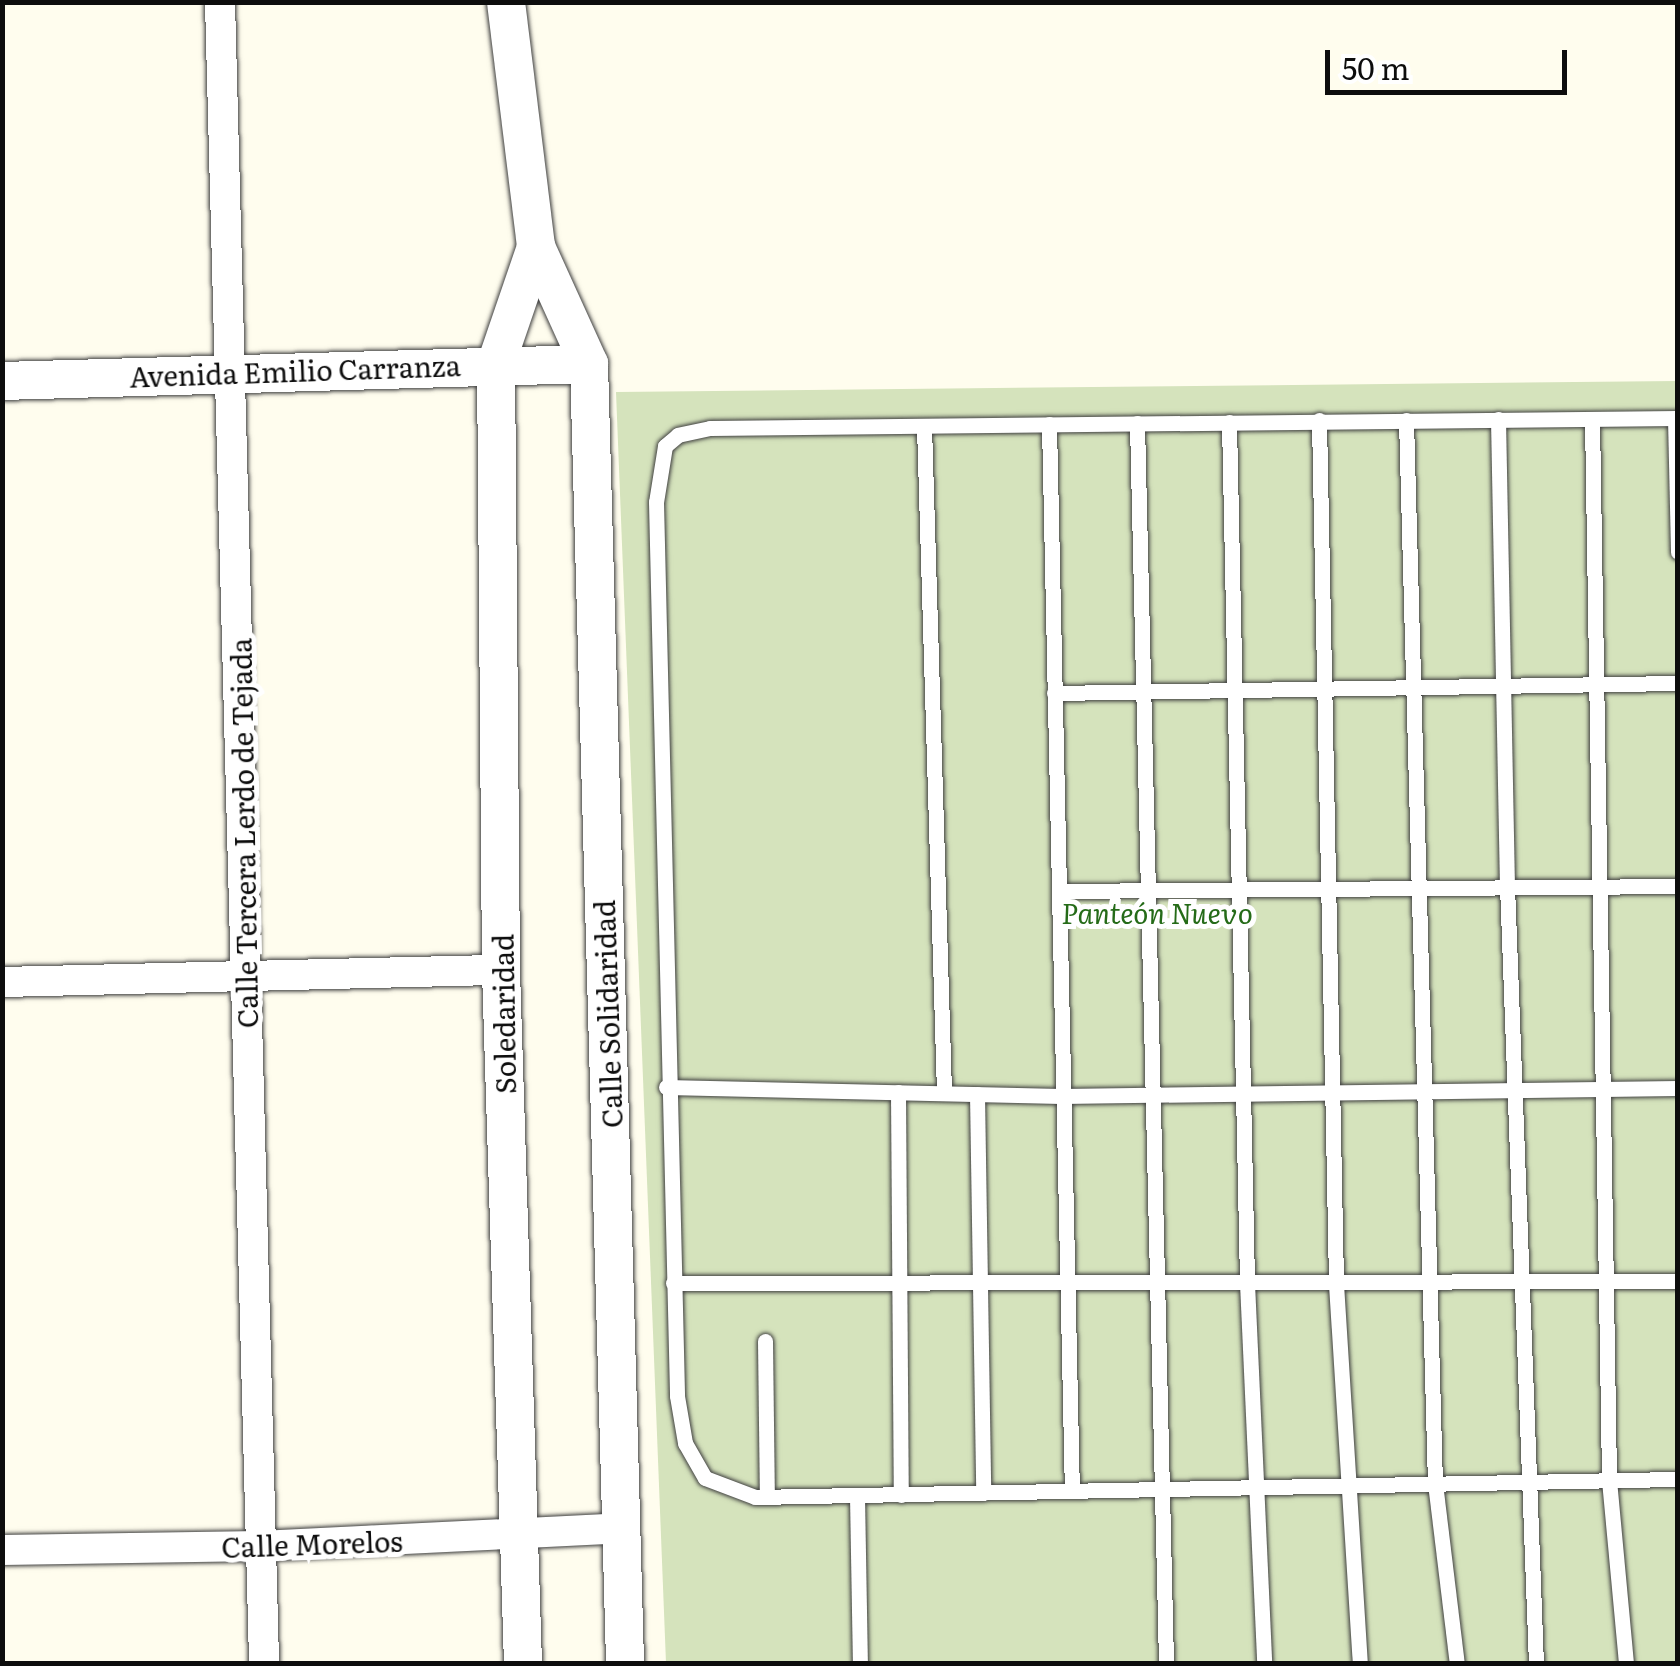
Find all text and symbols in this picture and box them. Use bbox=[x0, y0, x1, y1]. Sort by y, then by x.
scale bar bbox=[1330, 30, 1572, 92]
text: 50 m bbox=[1342, 45, 1410, 89]
street label: Avenida Emilio Carranza bbox=[129, 347, 461, 393]
street label: Calle Tercera Lerdo de Tejada bbox=[223, 638, 263, 1028]
park label: Panteón Nuevo bbox=[1061, 895, 1253, 929]
street label: Calle Solidaridad bbox=[586, 899, 628, 1129]
street label: Soledaridad bbox=[485, 934, 521, 1094]
street label: Calle Morelos bbox=[221, 1523, 403, 1563]

